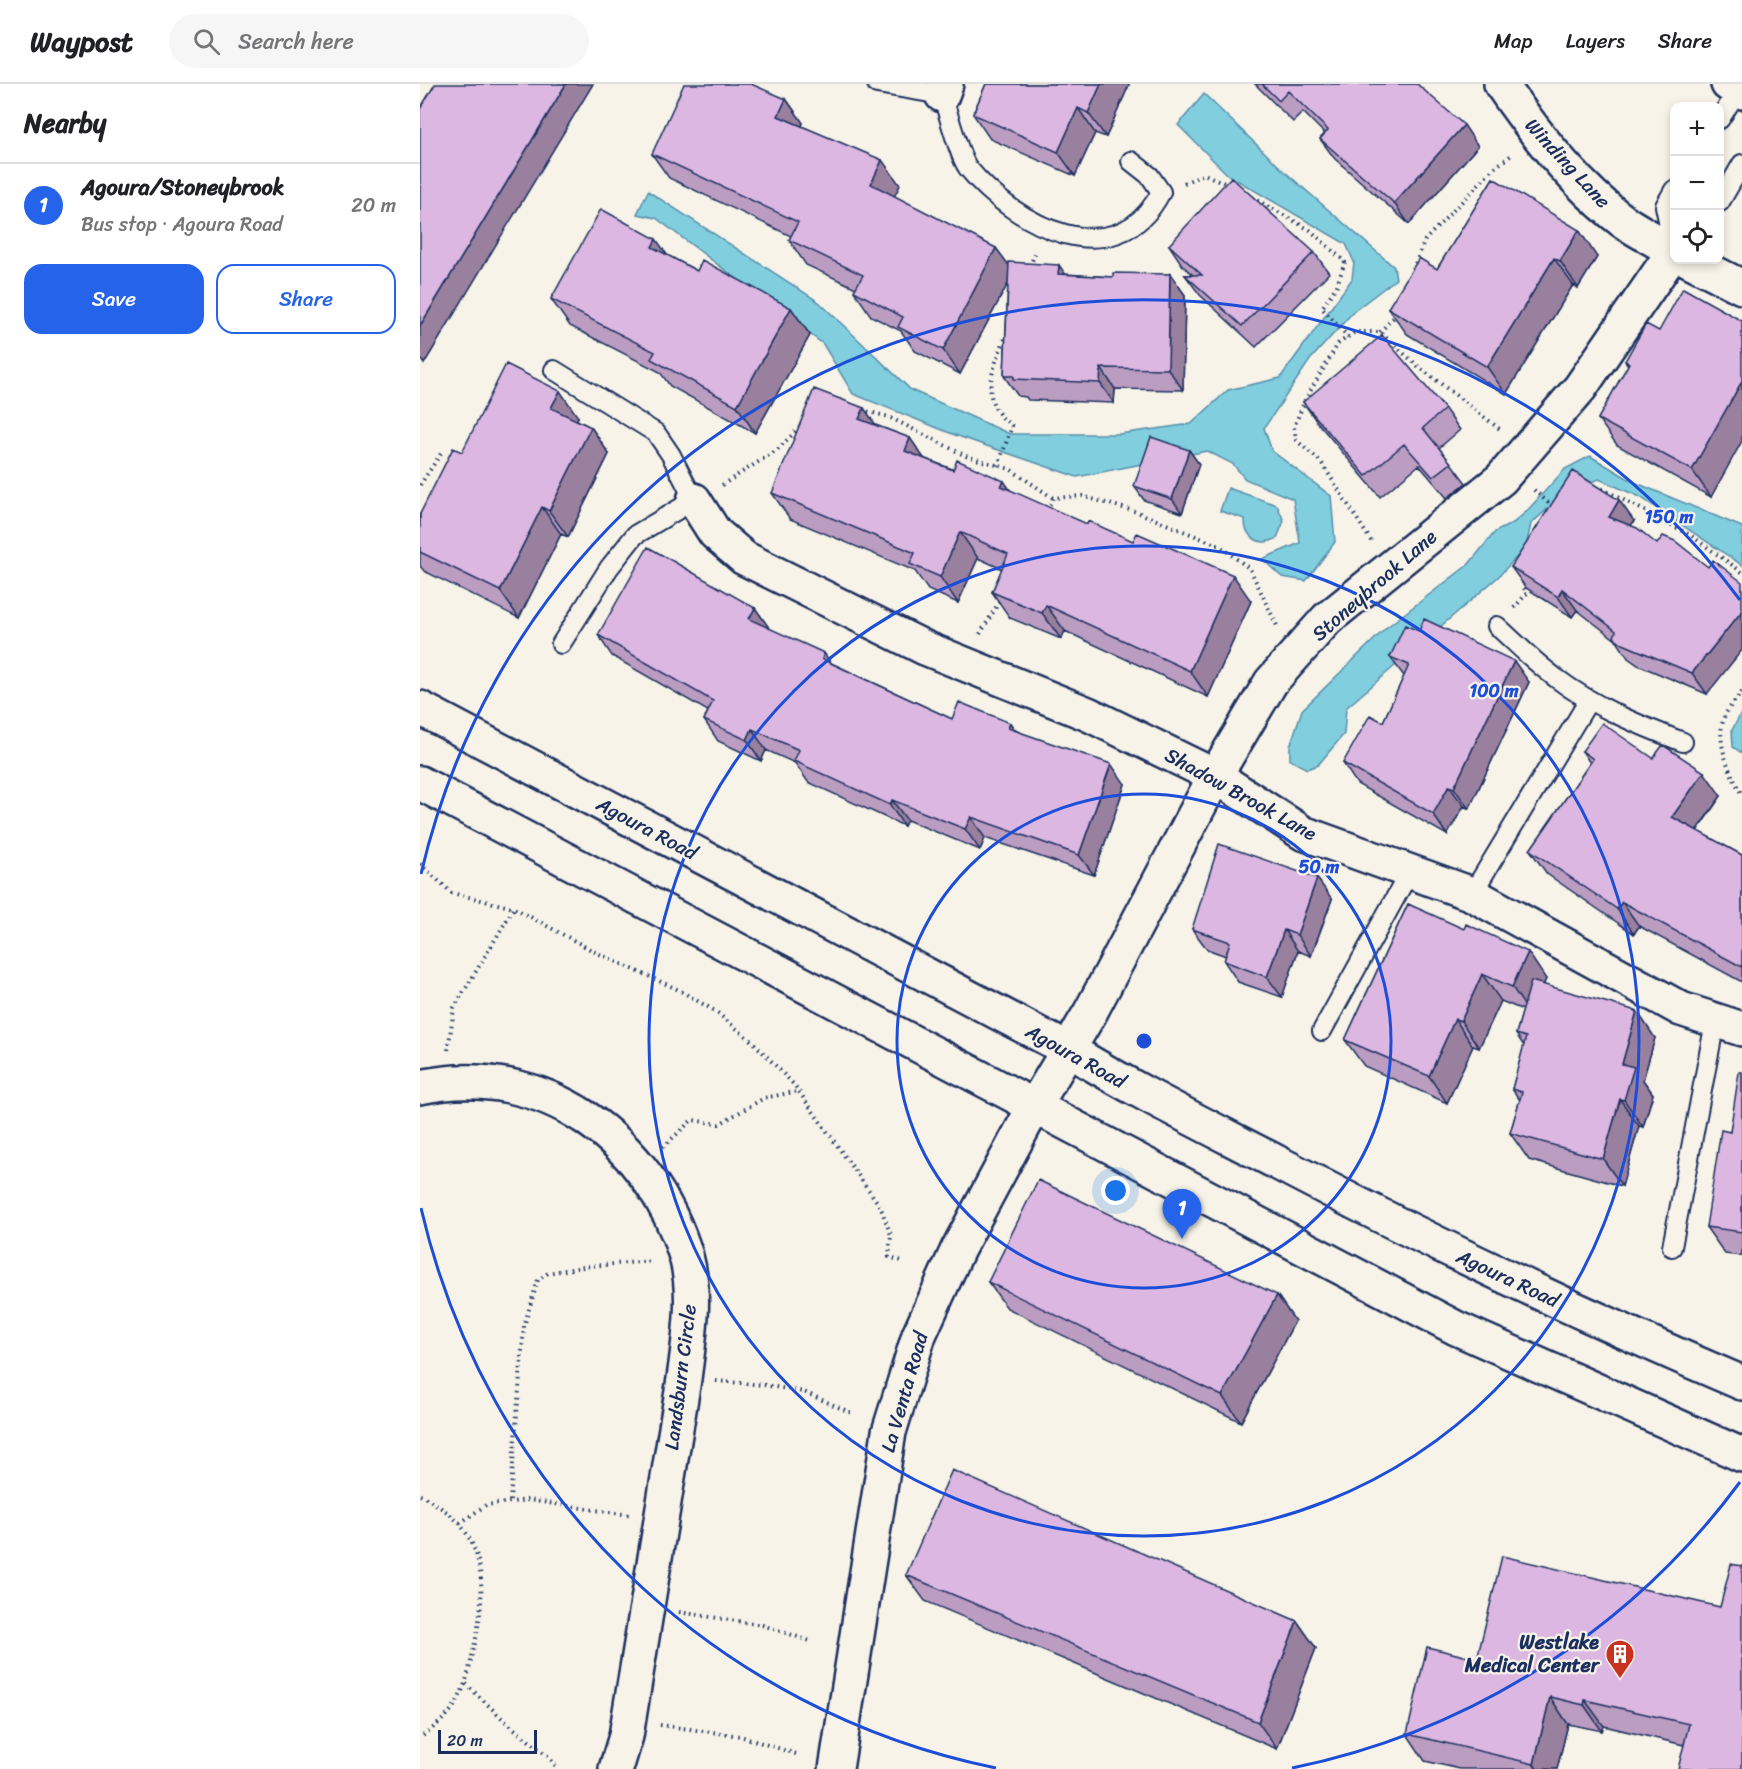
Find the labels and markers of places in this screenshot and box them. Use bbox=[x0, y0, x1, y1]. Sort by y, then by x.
centre of rings bbox=[1134, 1031, 1154, 1051]
pin: 1 bbox=[1162, 1190, 1202, 1239]
place label: Westlake Medical Center bbox=[1464, 1625, 1601, 1683]
building icon: Westlake Medical Center bbox=[1604, 1638, 1636, 1680]

